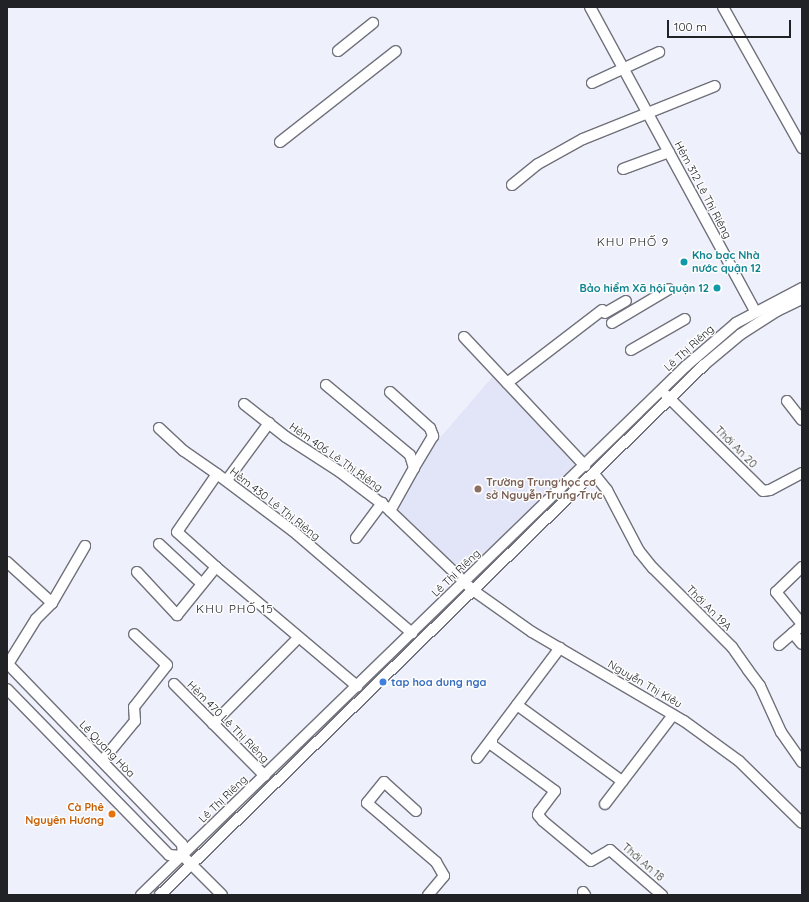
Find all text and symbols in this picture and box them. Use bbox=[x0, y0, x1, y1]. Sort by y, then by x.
scale bar bbox=[669, 12, 793, 38]
text: 100 m bbox=[674, 19, 707, 34]
street label: Hẻm 312 Lê Thị Riêng bbox=[672, 139, 734, 241]
district label: KHU PHỐ 9 bbox=[597, 235, 669, 249]
place label: Kho bạc Nhà nước quận 12 bbox=[692, 249, 761, 275]
marker: Kho bạc Nhà nước quận 12 bbox=[679, 257, 689, 267]
place label: Bảo hiểm Xã hội quận 12 bbox=[580, 281, 709, 295]
marker: Bảo hiểm Xã hội quận 12 bbox=[712, 283, 722, 293]
street label: Lê Thị Riêng bbox=[661, 322, 717, 374]
street label: Hẻm 406 Lê Thị Riêng bbox=[287, 420, 385, 494]
street label: Thới An 20 bbox=[712, 423, 760, 471]
street label: Hẻm 430 Lê Thị Riêng bbox=[227, 465, 323, 543]
place label: Trường Trung học cơ sở Nguyễn Trung Trực bbox=[486, 476, 603, 502]
marker: Trường Trung học cơ sở Nguyễn Trung Trực bbox=[473, 484, 483, 494]
street label: Lê Thị Riêng bbox=[429, 547, 483, 599]
street label: Thới An 19A bbox=[684, 583, 734, 633]
district label: KHU PHỐ 15 bbox=[196, 602, 274, 616]
street label: Nguyễn Thị Kiêu bbox=[606, 657, 684, 711]
place label: tap hoa dung nga bbox=[391, 675, 486, 689]
marker: tap hoa dung nga bbox=[378, 677, 388, 687]
street label: Hẻm 470 Lê Thị Riêng bbox=[184, 678, 272, 766]
street label: Lê Quang Hòa bbox=[77, 718, 137, 780]
street label: Lê Thị Riêng bbox=[196, 773, 250, 825]
place label: Cà Phê Nguyên Hương bbox=[25, 801, 104, 827]
marker: Cà Phê Nguyên Hương bbox=[107, 809, 117, 819]
street label: Thới An 18 bbox=[619, 840, 667, 884]

